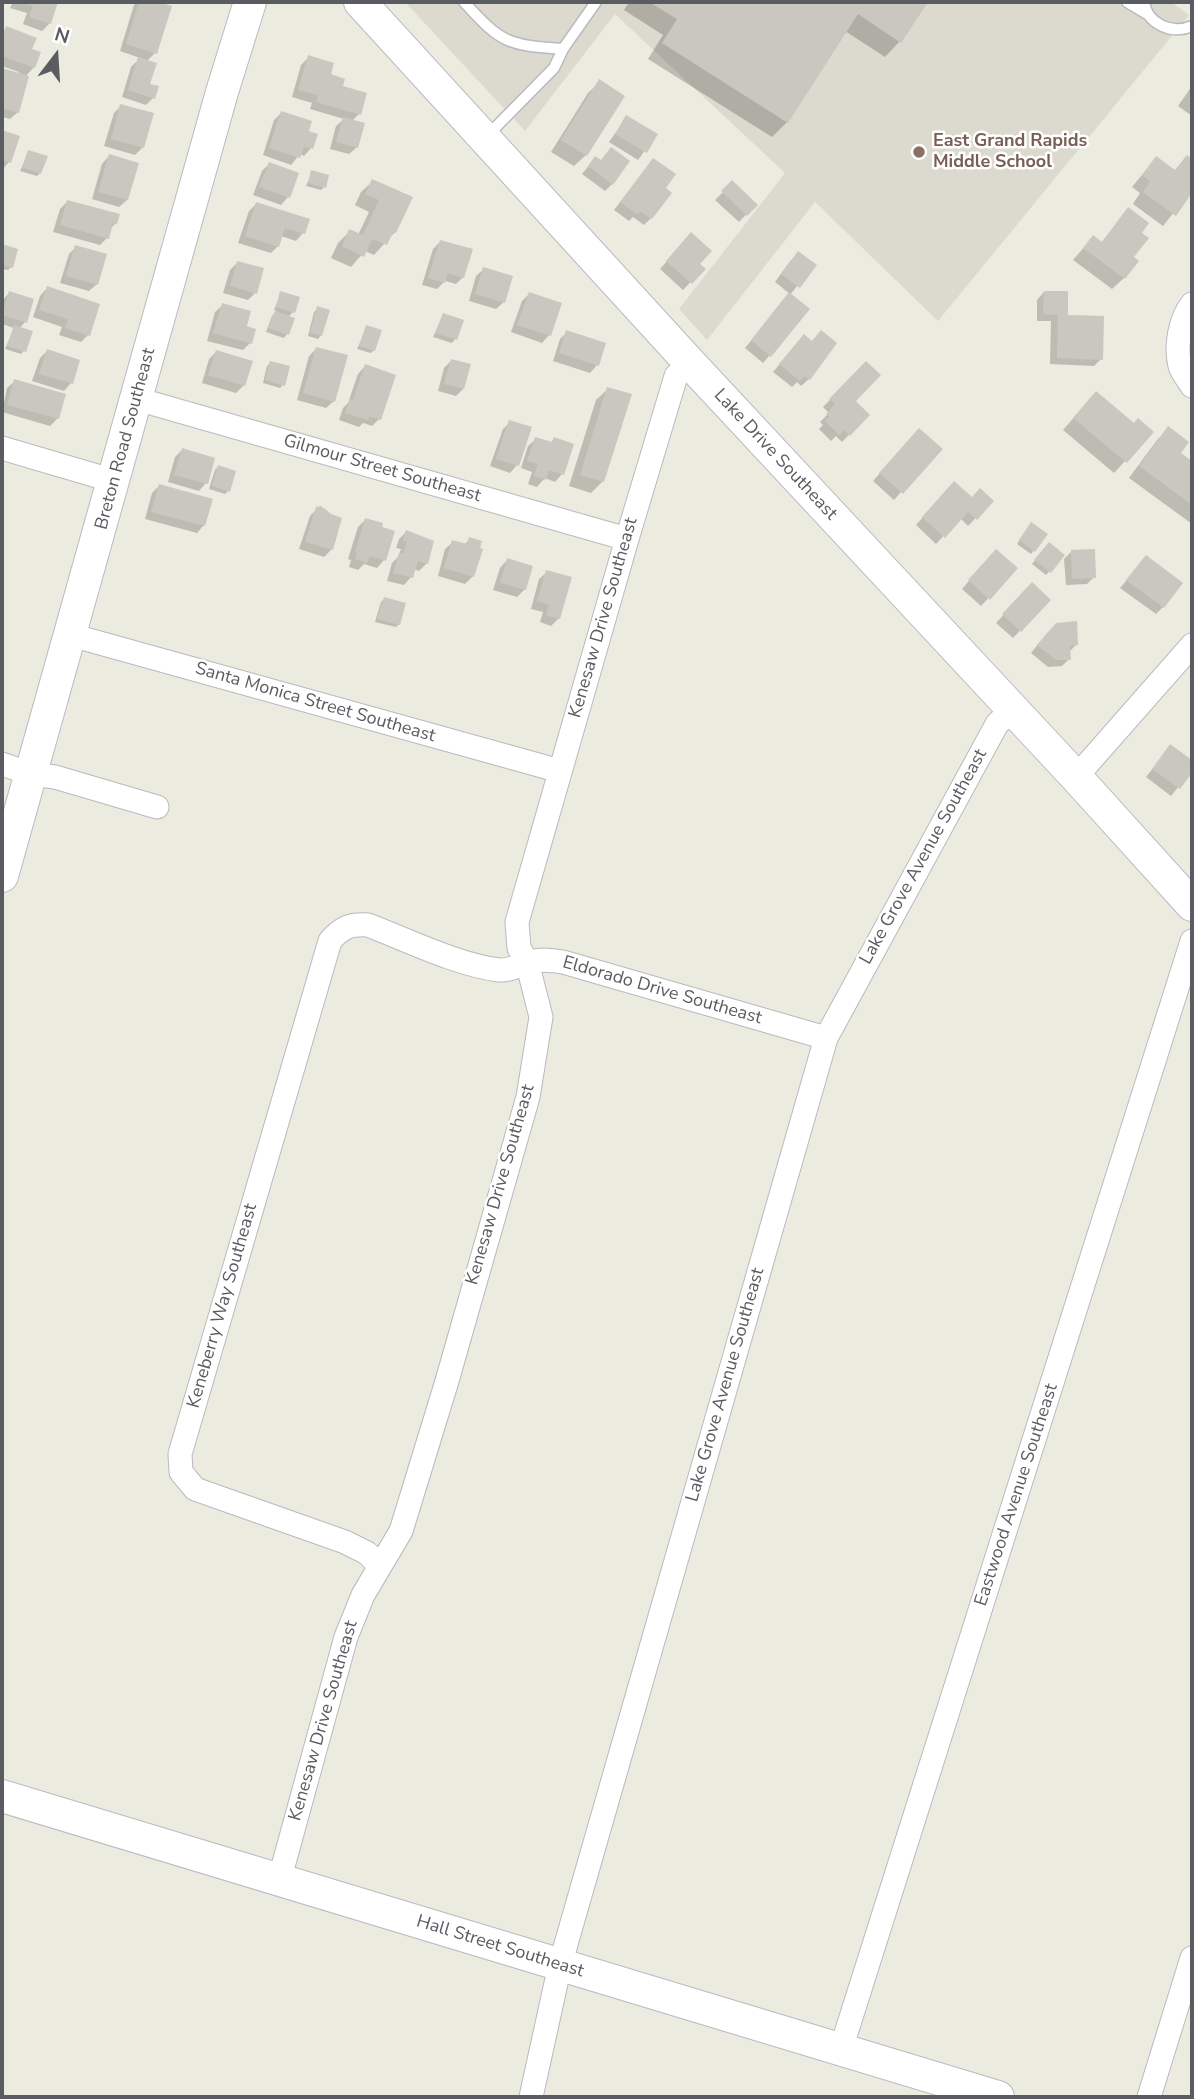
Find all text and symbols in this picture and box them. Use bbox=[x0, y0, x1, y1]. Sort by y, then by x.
north arrow bbox=[21, 21, 91, 91]
text: N bbox=[52, 21, 73, 50]
place label: East Grand Rapids Middle School bbox=[933, 131, 1087, 174]
marker: East Grand Rapids Middle School bbox=[911, 144, 927, 160]
street label: Breton Road Southeast bbox=[91, 346, 161, 532]
street label: Lake Drive Southeast bbox=[709, 385, 841, 525]
street label: Gilmour Street Southeast bbox=[281, 430, 483, 508]
street label: Kenesaw Drive Southeast bbox=[565, 515, 643, 721]
street label: Santa Monica Street Southeast bbox=[192, 658, 438, 748]
street label: Lake Grove Avenue Southeast bbox=[856, 746, 992, 968]
street label: Eldorado Drive Southeast bbox=[560, 952, 764, 1030]
street label: Kenesaw Drive Southeast bbox=[462, 1082, 540, 1288]
street label: Keneberry Way Southeast bbox=[183, 1201, 263, 1411]
street label: Lake Grove Avenue Southeast bbox=[682, 1265, 770, 1505]
street label: Eastwood Avenue Southeast bbox=[971, 1381, 1063, 1609]
street label: Kenesaw Drive Southeast bbox=[285, 1618, 363, 1824]
street label: Hall Street Southeast bbox=[414, 1911, 586, 1983]

